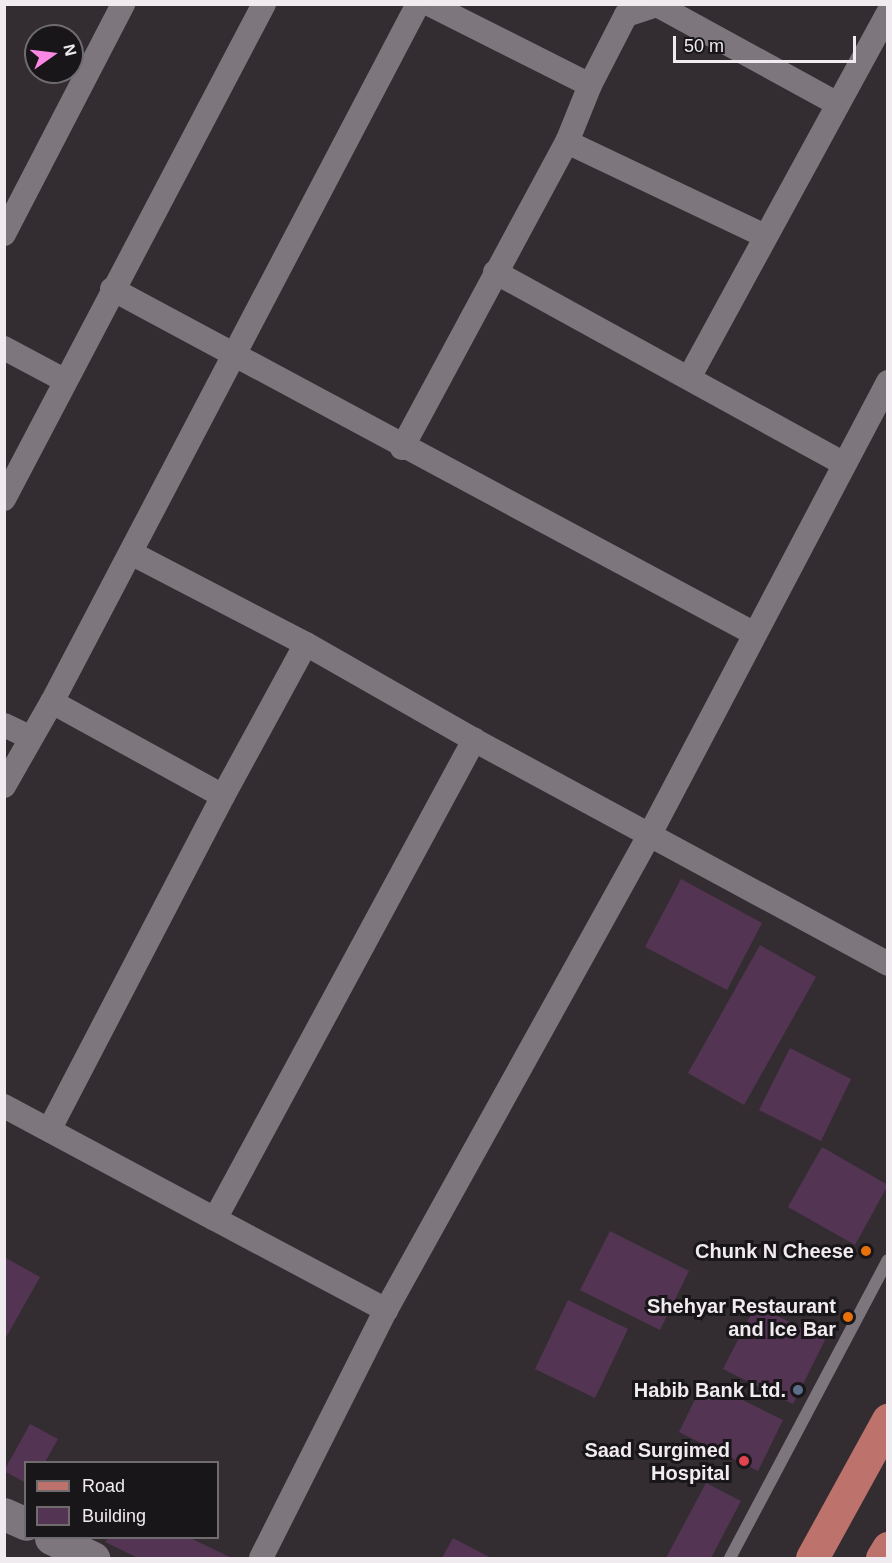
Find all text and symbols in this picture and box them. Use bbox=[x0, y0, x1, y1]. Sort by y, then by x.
north arrow bbox=[24, 24, 84, 84]
scale bar bbox=[676, 24, 859, 62]
text: 50 m bbox=[684, 36, 724, 56]
text: N bbox=[60, 42, 80, 58]
place label: Chunk N Cheese bbox=[695, 1239, 854, 1263]
marker: Chunk N Cheese bbox=[859, 1244, 873, 1258]
place label: Shehyar Restaurant and Ice Bar bbox=[647, 1294, 836, 1341]
marker: Shehyar Restaurant and Ice Bar bbox=[841, 1310, 855, 1324]
place label: Habib Bank Ltd. bbox=[634, 1378, 786, 1402]
marker: Habib Bank Ltd. bbox=[791, 1383, 805, 1397]
place label: Saad Surgimed Hospital bbox=[584, 1438, 730, 1485]
marker: Saad Surgimed Hospital bbox=[735, 1452, 753, 1470]
legend bbox=[24, 1461, 219, 1539]
text: Road bbox=[82, 1476, 125, 1496]
text: Building bbox=[82, 1506, 146, 1526]

